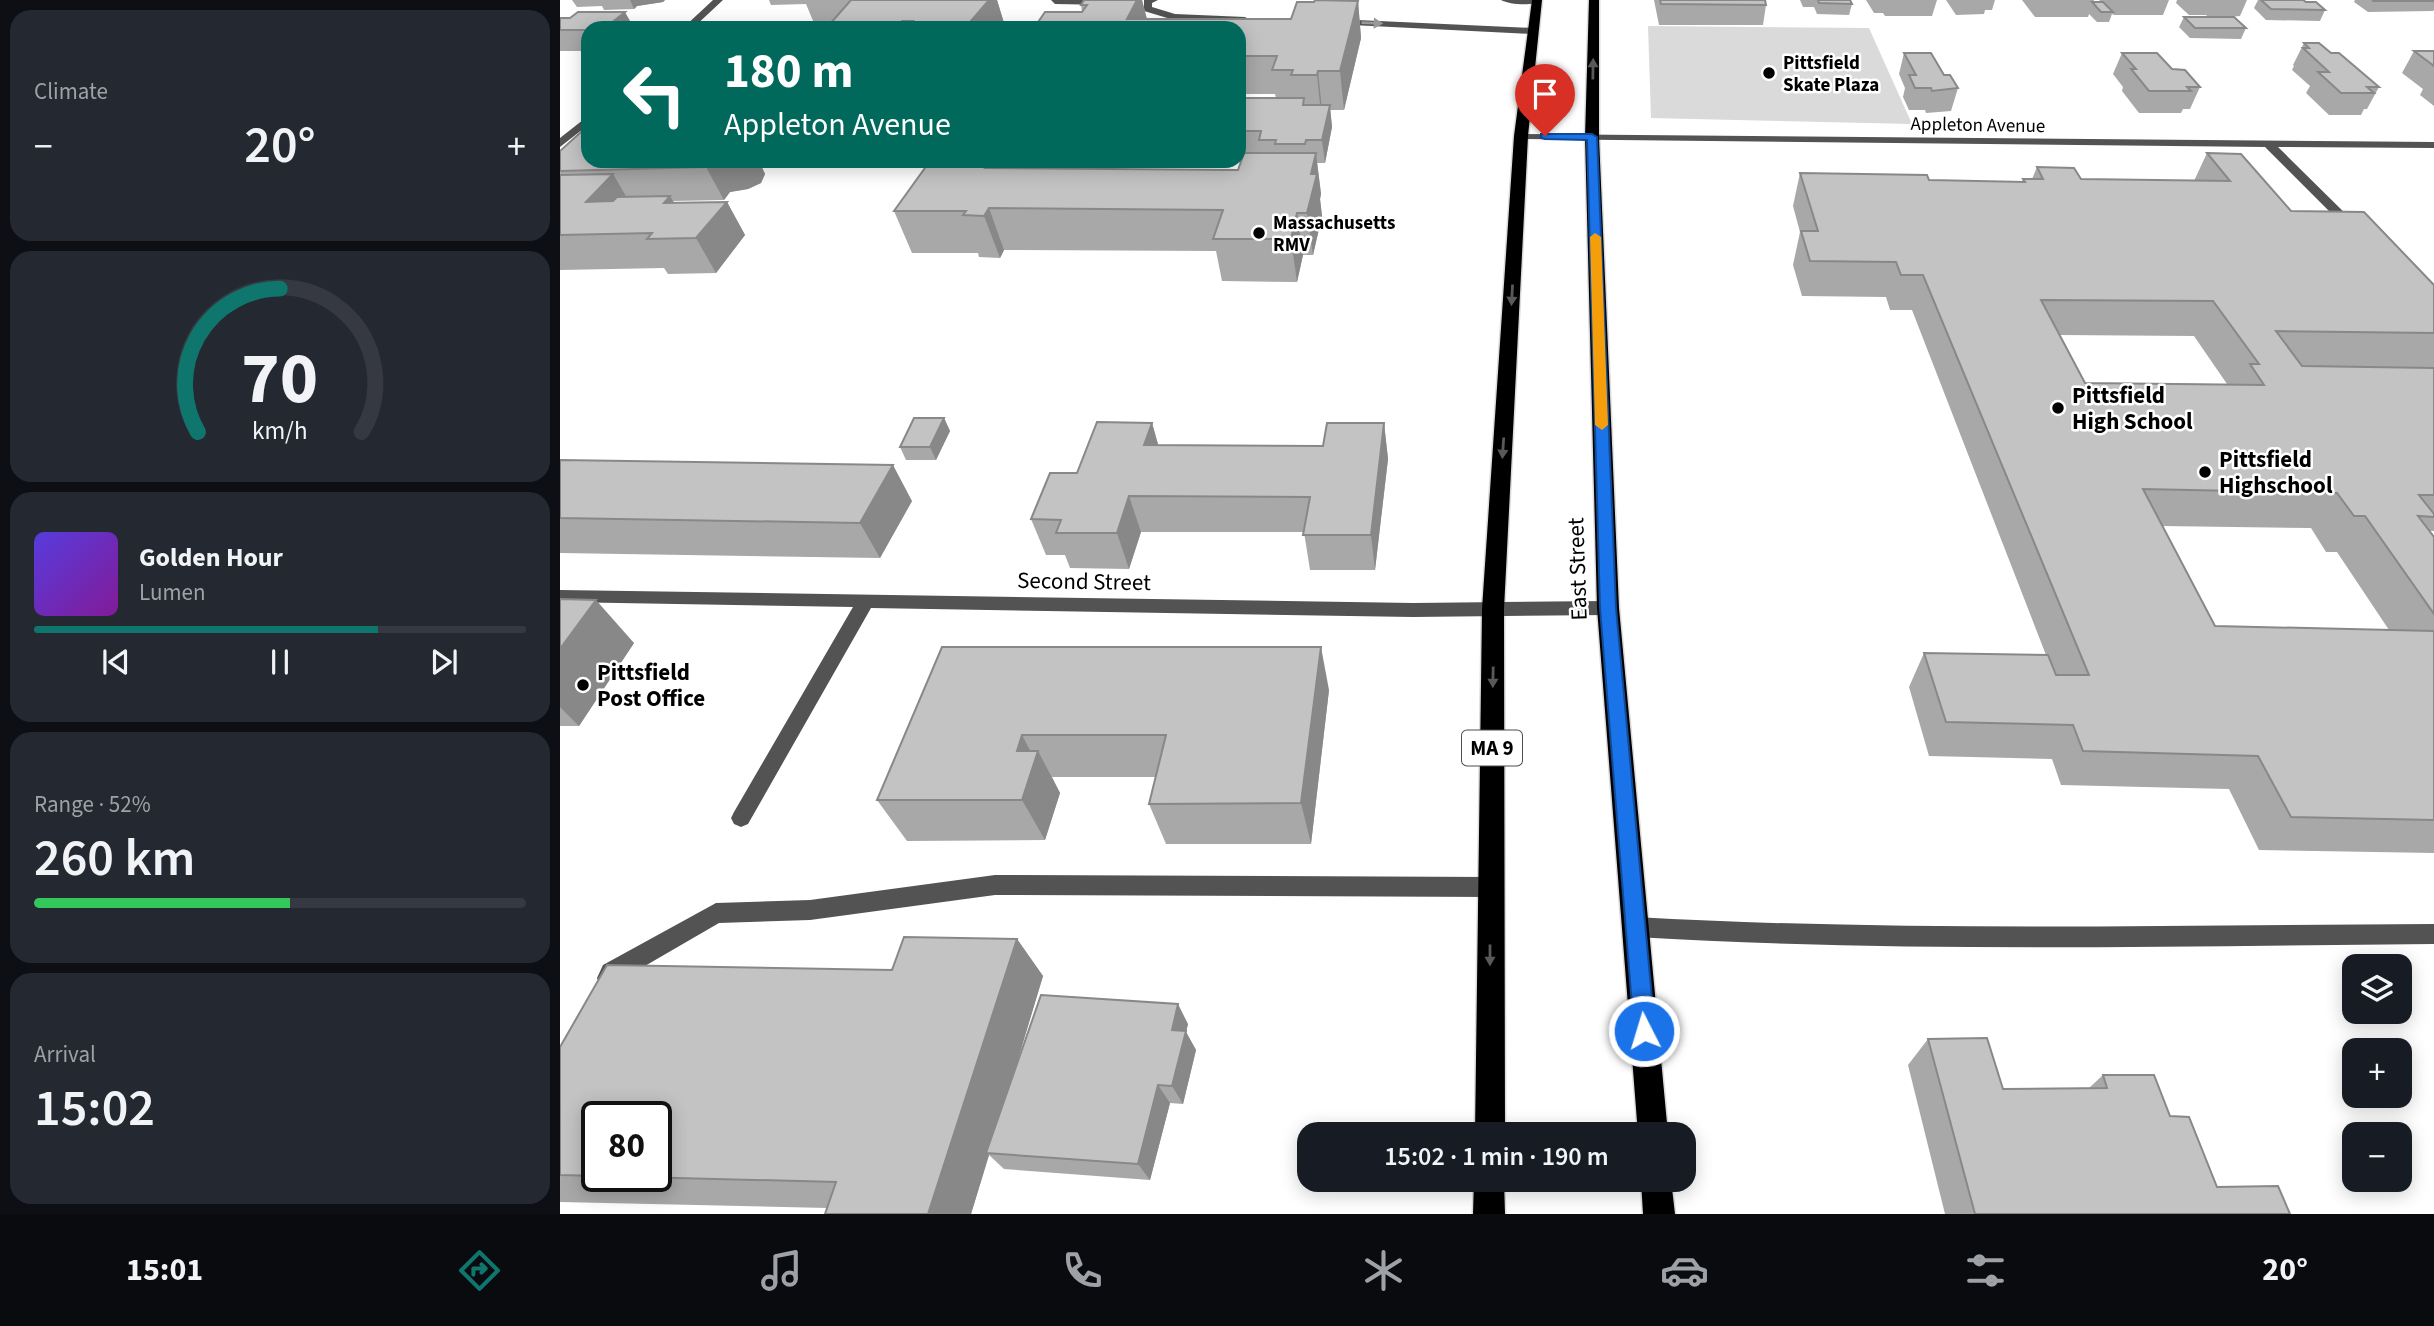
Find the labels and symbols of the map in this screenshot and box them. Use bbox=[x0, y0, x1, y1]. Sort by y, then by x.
one-way arrow bbox=[1361, 17, 1383, 28]
place label: Pittsfield Skate Plaza bbox=[1783, 50, 1879, 99]
one-way arrow bbox=[1587, 58, 1599, 80]
pin bbox=[1515, 64, 1575, 136]
marker: Pittsfield Skate Plaza bbox=[1761, 65, 1777, 81]
street label: Appleton Avenue bbox=[1910, 111, 2046, 140]
place label: Massachusetts RMV bbox=[1273, 210, 1395, 259]
marker: Massachusetts RMV bbox=[1251, 225, 1267, 241]
one-way arrow bbox=[1507, 284, 1518, 306]
place label: Pittsfield High School bbox=[2072, 379, 2193, 438]
marker: Pittsfield High School bbox=[2050, 400, 2066, 416]
one-way arrow bbox=[1498, 437, 1509, 459]
place label: Pittsfield Highschool bbox=[2219, 443, 2333, 502]
marker: Pittsfield Highschool bbox=[2197, 464, 2213, 480]
street label: East Street bbox=[1559, 517, 1596, 621]
street label: Second Street bbox=[1017, 564, 1151, 599]
place label: Pittsfield Post Office bbox=[597, 656, 705, 715]
one-way arrow bbox=[1487, 666, 1498, 688]
marker: Pittsfield Post Office bbox=[575, 677, 591, 693]
road number: MA 9 bbox=[1462, 730, 1522, 766]
one-way arrow bbox=[1484, 944, 1496, 966]
position arrow bbox=[1607, 994, 1681, 1068]
speed limit sign: 80 bbox=[581, 1101, 672, 1192]

